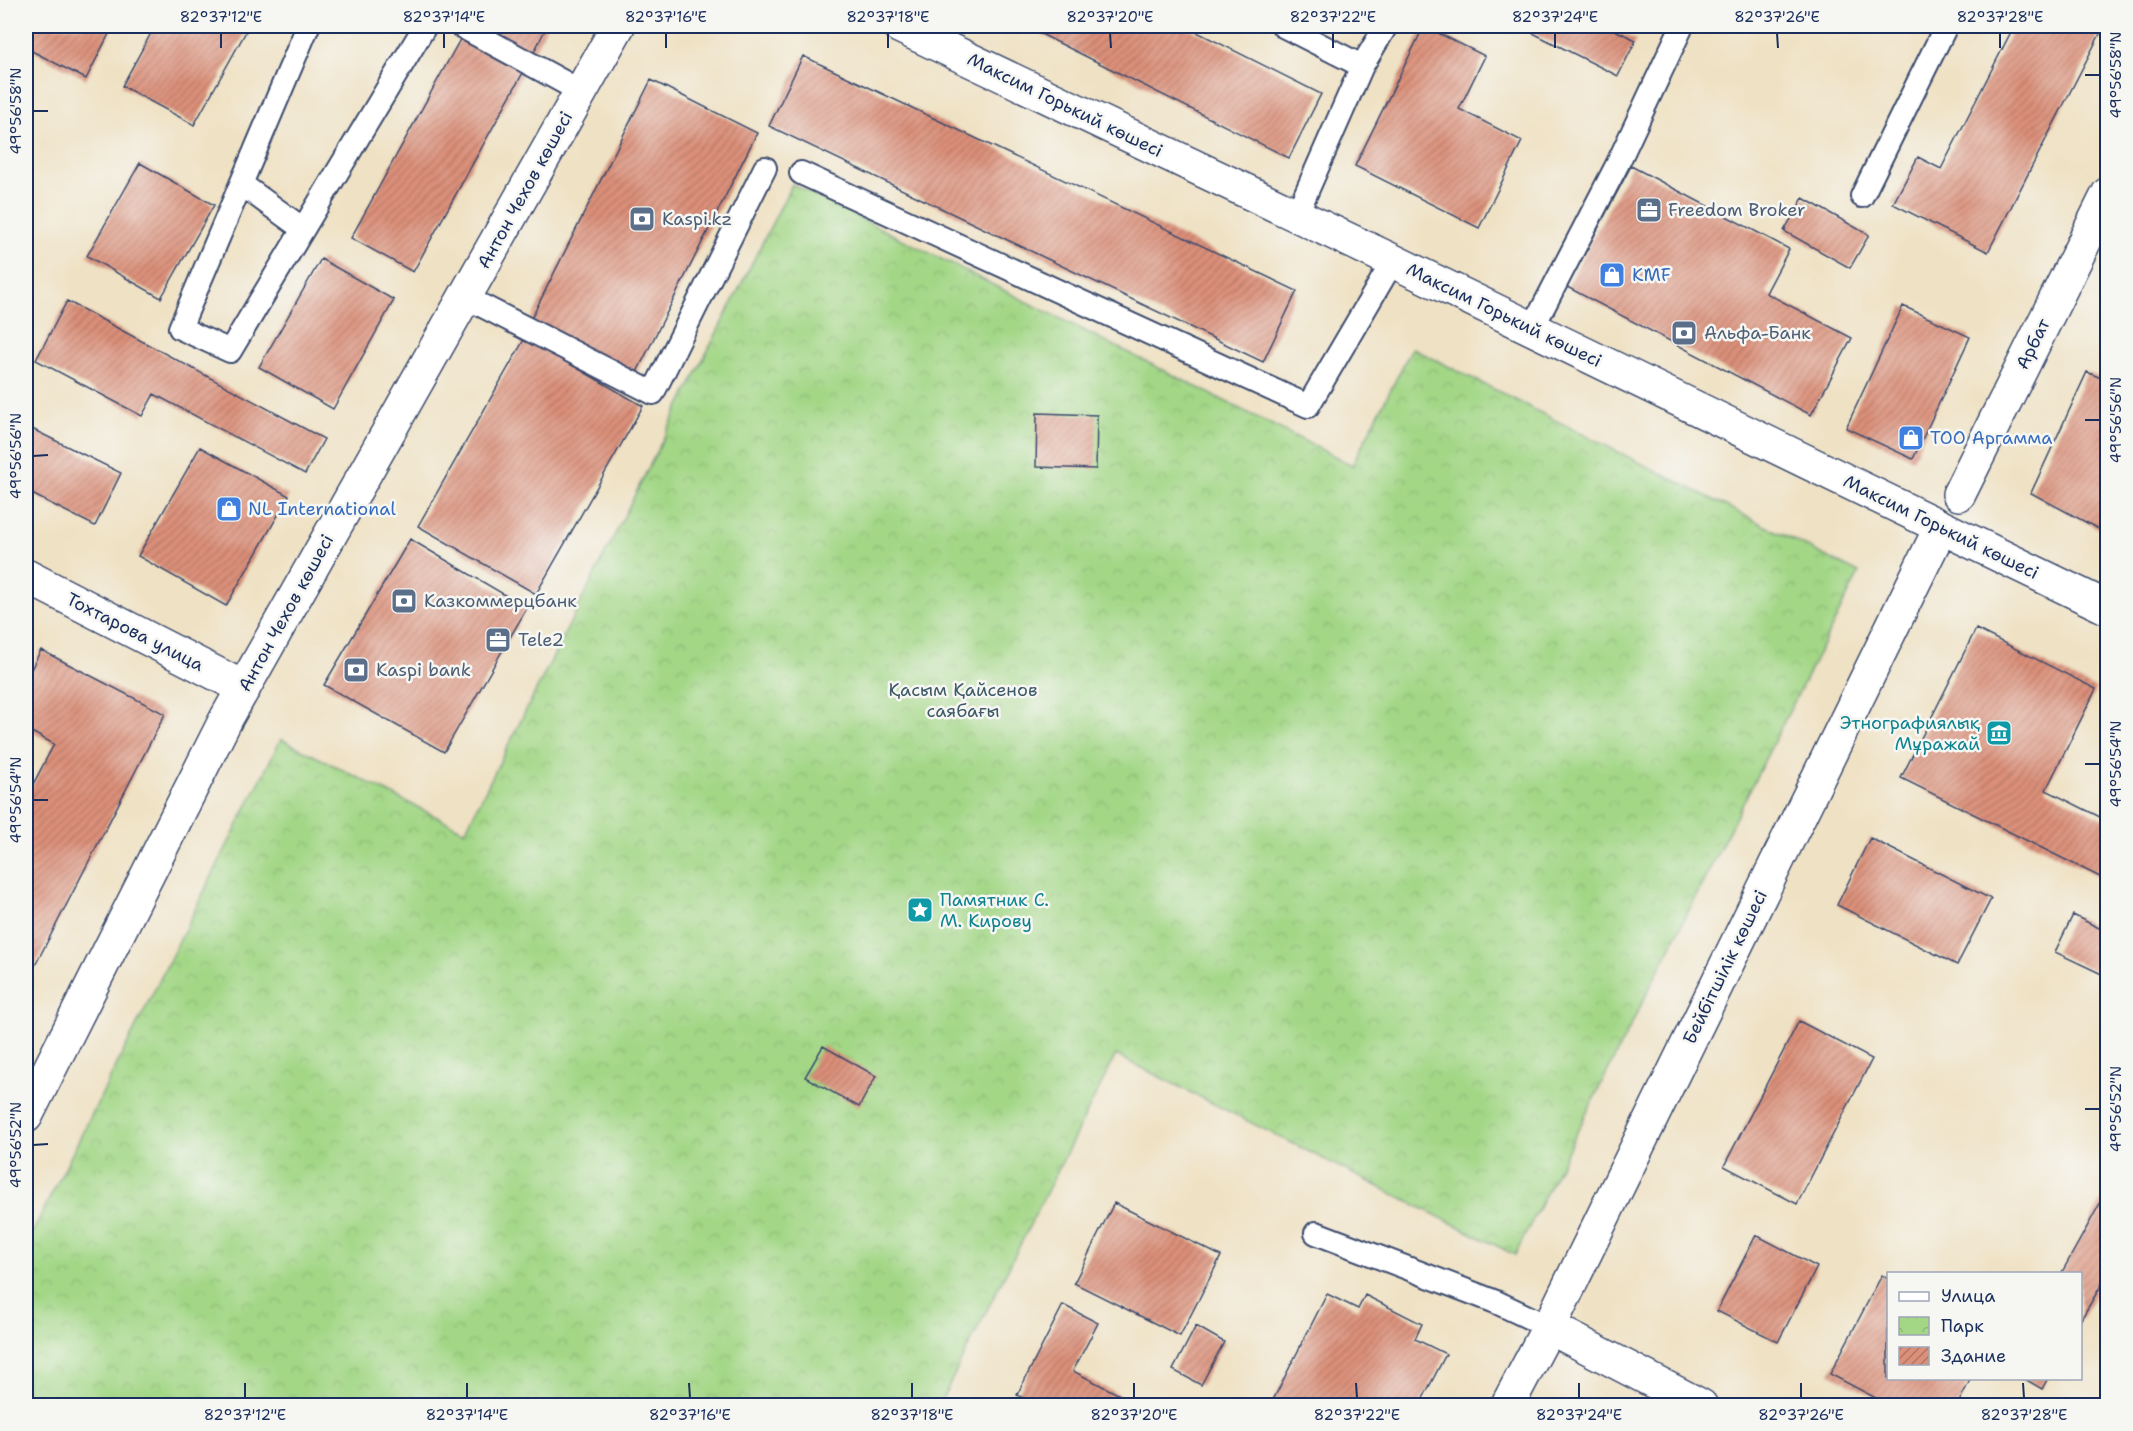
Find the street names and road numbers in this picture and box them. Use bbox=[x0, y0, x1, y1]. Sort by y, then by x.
street label: Максим Горький көшесі bbox=[963, 47, 1167, 163]
street label: Антон Чехов көшесі bbox=[472, 107, 578, 273]
street label: Максим Горький көшесі bbox=[1402, 257, 1606, 373]
street label: Арбат bbox=[2010, 314, 2056, 373]
street label: Максим Горький көшесі bbox=[1839, 469, 2043, 585]
street label: Антон Чехов көшесі bbox=[233, 530, 339, 696]
street label: Тохтарова улица bbox=[62, 587, 208, 677]
street label: Бейбітшілік көшесі bbox=[1677, 886, 1773, 1048]

